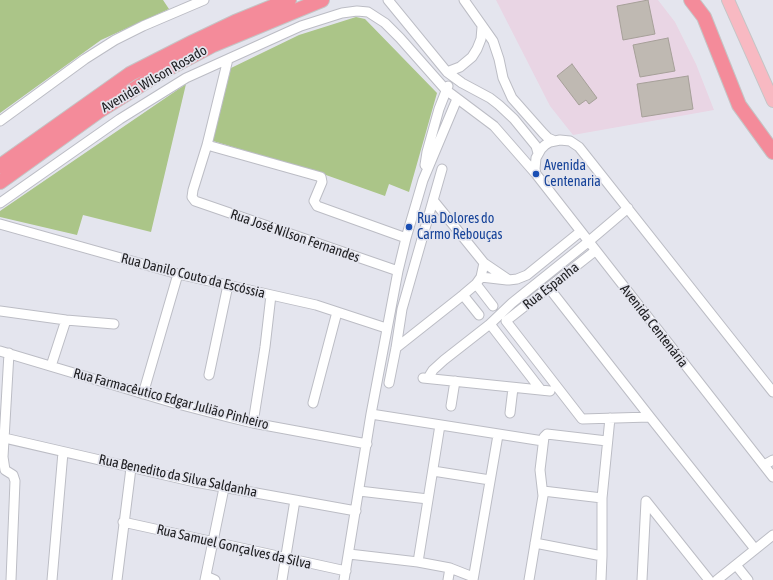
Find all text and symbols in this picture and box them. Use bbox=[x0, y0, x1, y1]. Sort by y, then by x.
street label: Avenida Wilson Rosado bbox=[98, 42, 210, 116]
place label: Avenida Centenaria bbox=[544, 158, 601, 190]
marker: Avenida Centenaria bbox=[531, 169, 541, 179]
street label: Rua José Nilson Fernandes bbox=[228, 206, 362, 266]
place label: Rua Dolores do Carmo Rebouças bbox=[417, 211, 502, 244]
marker: Rua Dolores do Carmo Rebouças bbox=[404, 222, 414, 232]
street label: Rua Danilo Couto da Escóssia bbox=[119, 250, 267, 302]
street label: Rua Espanha bbox=[520, 259, 582, 313]
street label: Avenida Centenária bbox=[616, 281, 692, 371]
street label: Rua Farmacêutico Edgar Julião Pinheiro bbox=[71, 365, 271, 433]
street label: Rua Benedito da Silva Saldanha bbox=[97, 451, 259, 501]
street label: Rua Samuel Gonçalves da Silva bbox=[155, 521, 313, 573]

